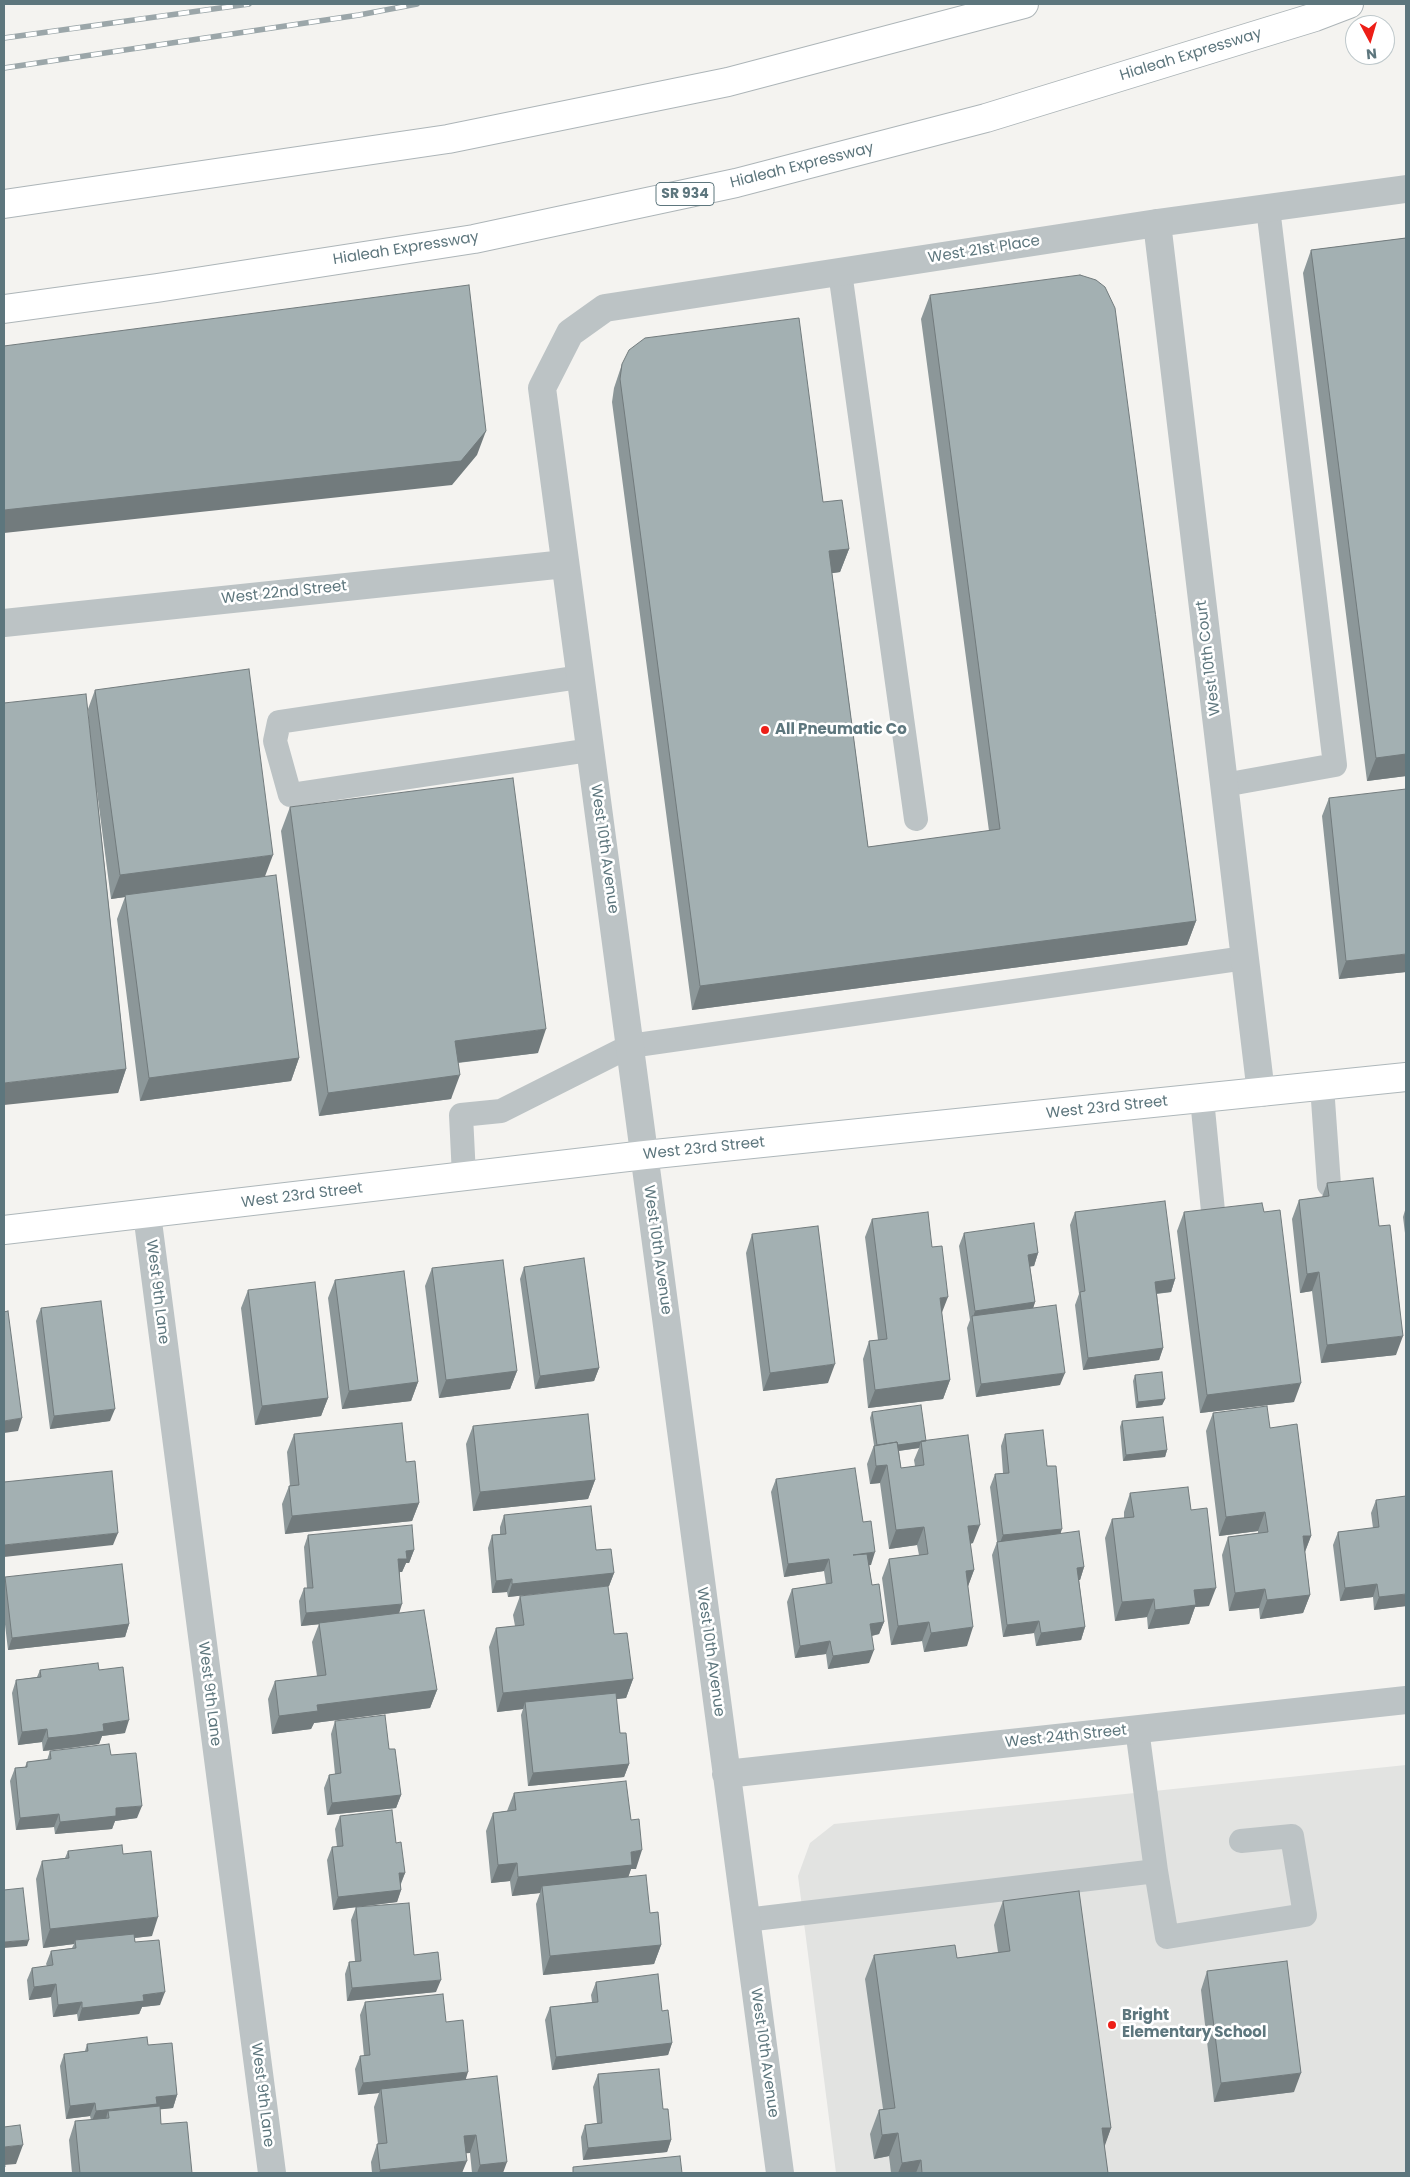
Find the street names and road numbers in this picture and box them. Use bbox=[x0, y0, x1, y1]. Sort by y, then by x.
street label: Hialeah Expressway bbox=[1118, 25, 1264, 85]
street label: Hialeah Expressway bbox=[728, 139, 876, 193]
road number: SR 934 bbox=[656, 182, 714, 205]
street label: Hialeah Expressway bbox=[332, 229, 480, 269]
street label: West 21st Place bbox=[927, 232, 1041, 268]
street label: West 22nd Street bbox=[220, 577, 348, 609]
street label: West 10th Court bbox=[1193, 599, 1225, 717]
street label: West 10th Avenue bbox=[586, 783, 622, 915]
street label: West 23rd Street bbox=[1045, 1093, 1169, 1123]
street label: West 23rd Street bbox=[642, 1134, 766, 1164]
street label: West 23rd Street bbox=[240, 1180, 364, 1212]
street label: West 10th Avenue bbox=[639, 1184, 675, 1316]
street label: West 9th Lane bbox=[142, 1239, 172, 1345]
street label: West 10th Avenue bbox=[692, 1586, 728, 1718]
street label: West 9th Lane bbox=[194, 1641, 224, 1747]
street label: West 24th Street bbox=[1004, 1722, 1128, 1752]
street label: West 10th Avenue bbox=[746, 1987, 782, 2119]
street label: West 9th Lane bbox=[247, 2042, 277, 2148]

